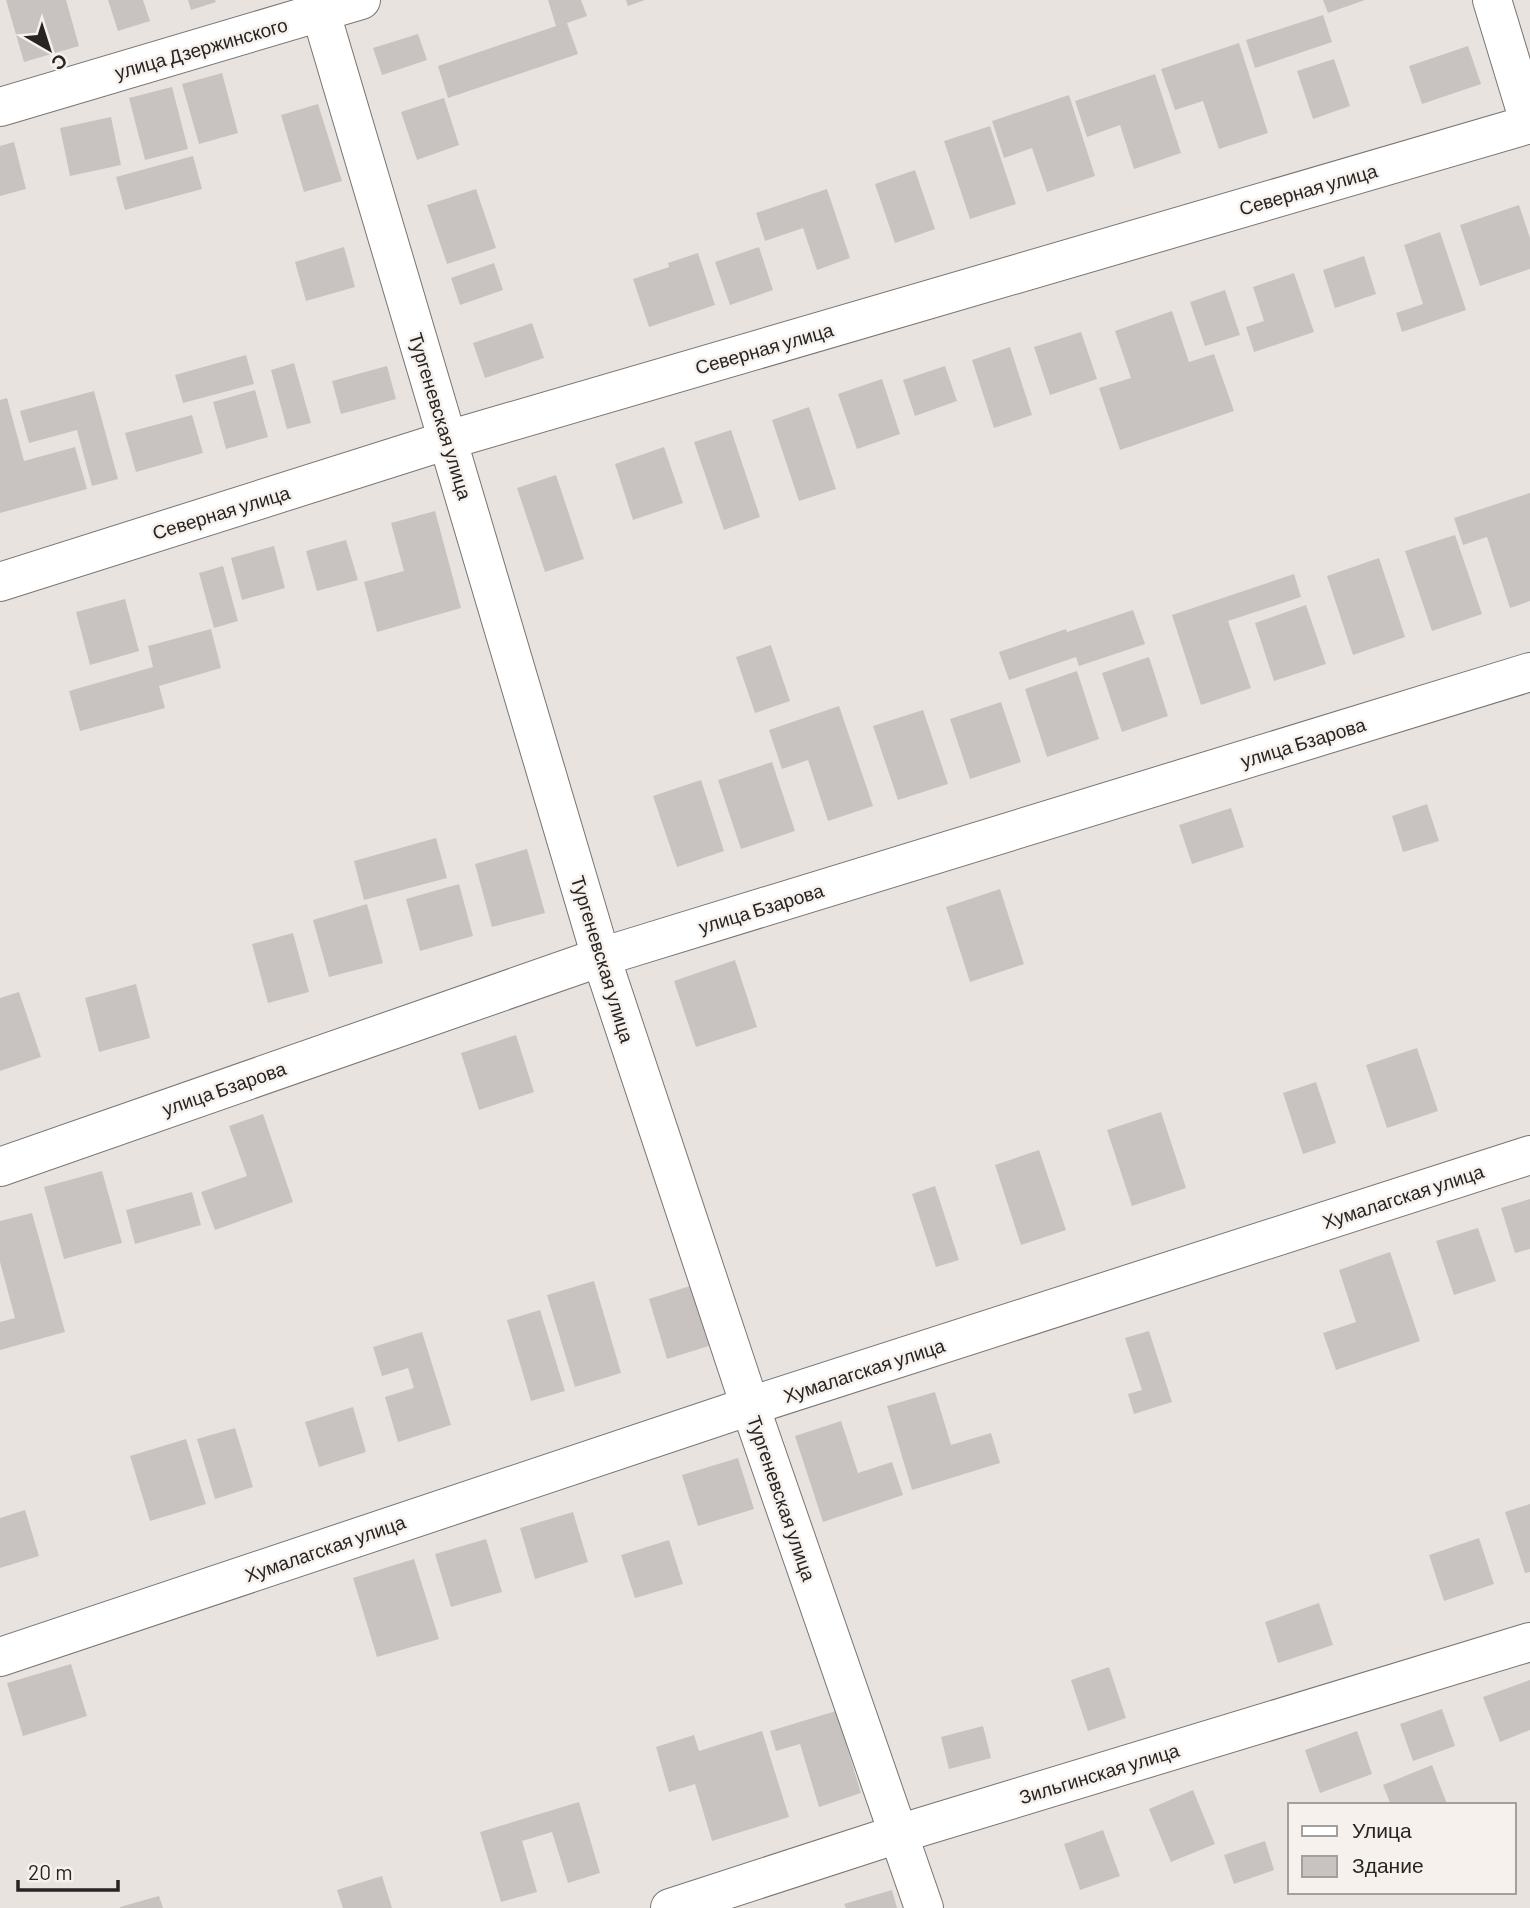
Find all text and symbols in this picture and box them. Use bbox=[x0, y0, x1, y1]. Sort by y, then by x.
street label: улица Дзержинского bbox=[112, 12, 290, 84]
north arrow bbox=[14, 14, 84, 84]
text: С bbox=[47, 49, 73, 76]
street label: Северная улица bbox=[1236, 158, 1380, 220]
street label: Северная улица bbox=[692, 317, 836, 379]
street label: Тургеневская улица bbox=[405, 330, 477, 503]
street label: Северная улица bbox=[149, 480, 293, 544]
street label: улица Бзарова bbox=[1238, 712, 1369, 772]
street label: Тургеневская улица bbox=[567, 873, 639, 1046]
street label: улица Бзарова bbox=[696, 878, 827, 938]
street label: улица Бзарова bbox=[159, 1056, 289, 1120]
street label: Хумалагская улица bbox=[1319, 1159, 1487, 1233]
street label: Хумалагская улица bbox=[780, 1333, 948, 1407]
street label: Тургеневская улица bbox=[743, 1412, 821, 1584]
street label: Хумалагская улица bbox=[242, 1510, 409, 1586]
street label: Зильгинская улица bbox=[1016, 1738, 1182, 1808]
legend bbox=[1288, 1803, 1516, 1894]
text: Улица bbox=[1352, 1817, 1412, 1842]
scale bar bbox=[18, 1848, 117, 1892]
text: Здание bbox=[1352, 1852, 1424, 1877]
text: 20 m bbox=[28, 1859, 73, 1884]

